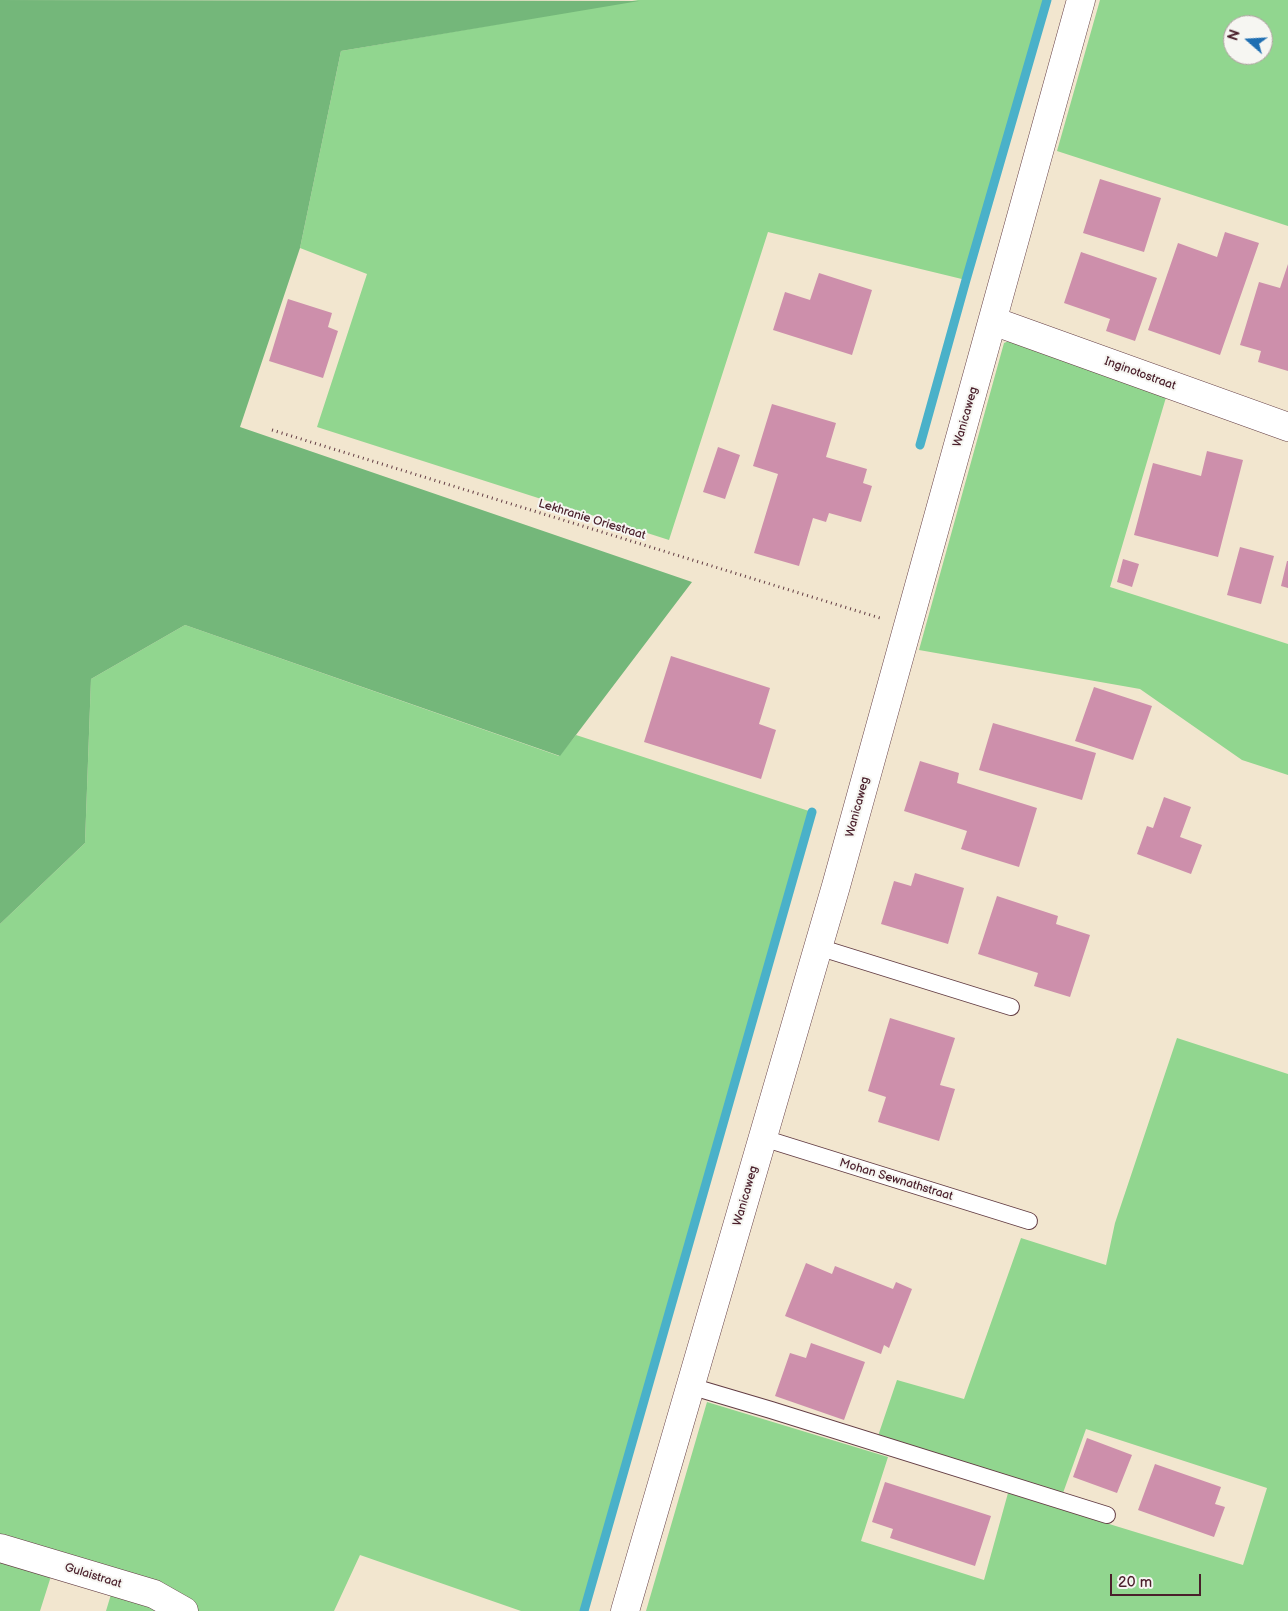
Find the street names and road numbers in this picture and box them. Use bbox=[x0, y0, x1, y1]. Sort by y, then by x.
street label: Inginotostraat bbox=[1102, 354, 1178, 394]
street label: Wanicaweg bbox=[951, 385, 981, 449]
street label: Lekhranie Oriestraat bbox=[537, 497, 647, 543]
street label: Wanicaweg bbox=[843, 775, 873, 839]
street label: Mohan Sewnathstraat bbox=[838, 1156, 954, 1204]
street label: Wanicaweg bbox=[731, 1164, 761, 1228]
street label: Gulaistraat bbox=[63, 1561, 123, 1591]

